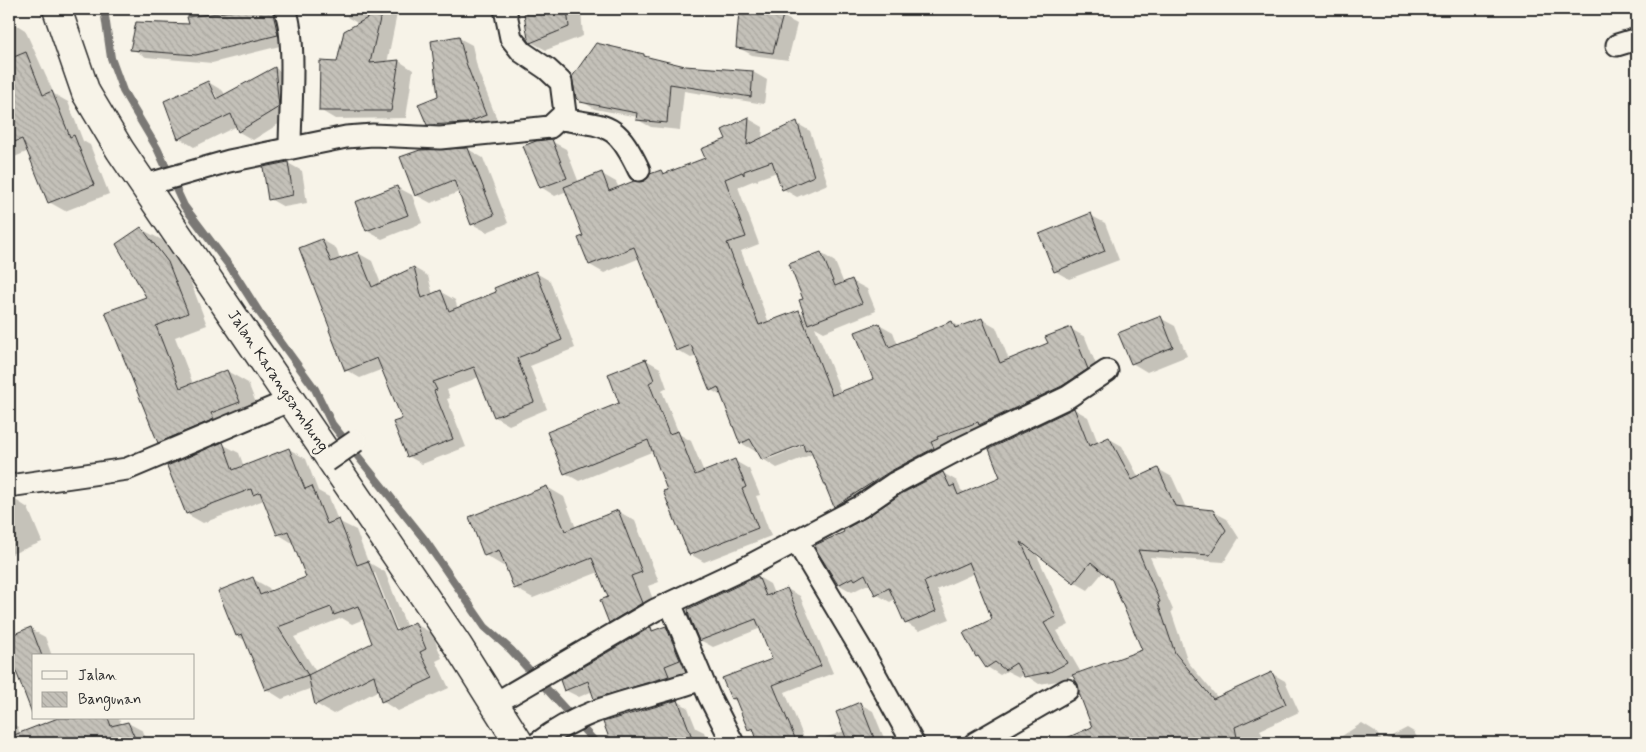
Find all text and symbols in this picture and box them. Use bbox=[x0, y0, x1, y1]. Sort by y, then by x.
street label: Jalan Karangsambung bbox=[222, 306, 333, 457]
legend bbox=[32, 654, 195, 720]
text: Jalan bbox=[78, 666, 117, 686]
text: Bangunan bbox=[78, 690, 141, 711]

